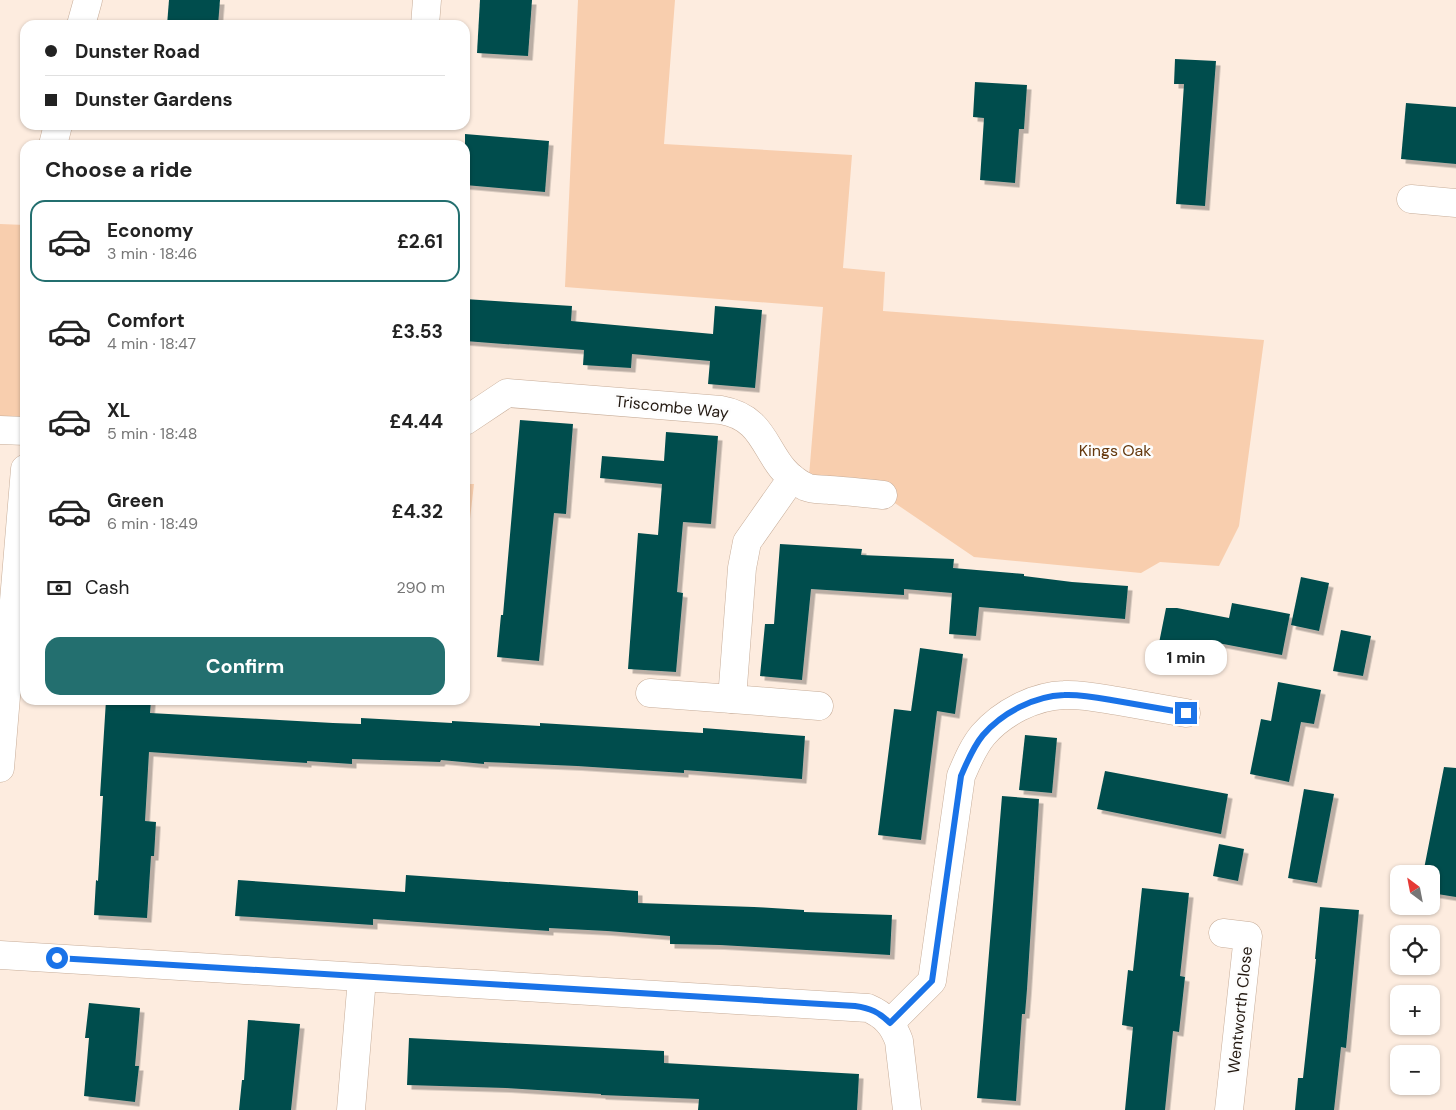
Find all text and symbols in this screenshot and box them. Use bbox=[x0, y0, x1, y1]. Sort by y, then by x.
text: Dunster Road bbox=[75, 39, 200, 64]
text: Dunster Gardens bbox=[75, 87, 233, 112]
text: Choose a ride bbox=[45, 155, 193, 184]
text: Economy bbox=[107, 218, 194, 243]
icon: car bbox=[47, 219, 92, 264]
text: £2.61 bbox=[397, 229, 443, 254]
text: 3 min · 18:46 bbox=[107, 243, 197, 264]
text: Comfort bbox=[107, 308, 185, 333]
icon: car bbox=[47, 309, 92, 354]
text: £3.53 bbox=[392, 319, 443, 344]
text: 4 min · 18:47 bbox=[107, 333, 196, 354]
street label: Triscombe Way bbox=[614, 391, 730, 423]
text: XL bbox=[107, 398, 130, 423]
icon: car bbox=[47, 399, 92, 444]
text: £4.44 bbox=[389, 409, 443, 434]
text: 5 min · 18:48 bbox=[107, 423, 197, 444]
park label: Kings Oak bbox=[1079, 440, 1151, 461]
text: Green bbox=[107, 488, 164, 513]
icon: car bbox=[47, 489, 92, 534]
text: £4.32 bbox=[392, 499, 443, 524]
text: 6 min · 18:49 bbox=[107, 513, 198, 534]
icon: cash bbox=[45, 574, 73, 602]
text: Cash bbox=[85, 575, 129, 600]
text: 290 m bbox=[396, 577, 445, 598]
button: Confirm bbox=[45, 637, 445, 695]
callout: 1 min bbox=[1145, 640, 1227, 676]
text: 1 min bbox=[1167, 647, 1205, 668]
route end bbox=[1175, 702, 1197, 724]
north arrow bbox=[1390, 865, 1440, 915]
map controls bbox=[1390, 865, 1440, 1095]
button: locate bbox=[1390, 925, 1440, 975]
street label: Wentworth Close bbox=[1223, 945, 1257, 1075]
route start bbox=[46, 947, 68, 969]
button: + bbox=[1390, 985, 1440, 1035]
button: − bbox=[1390, 1045, 1440, 1095]

